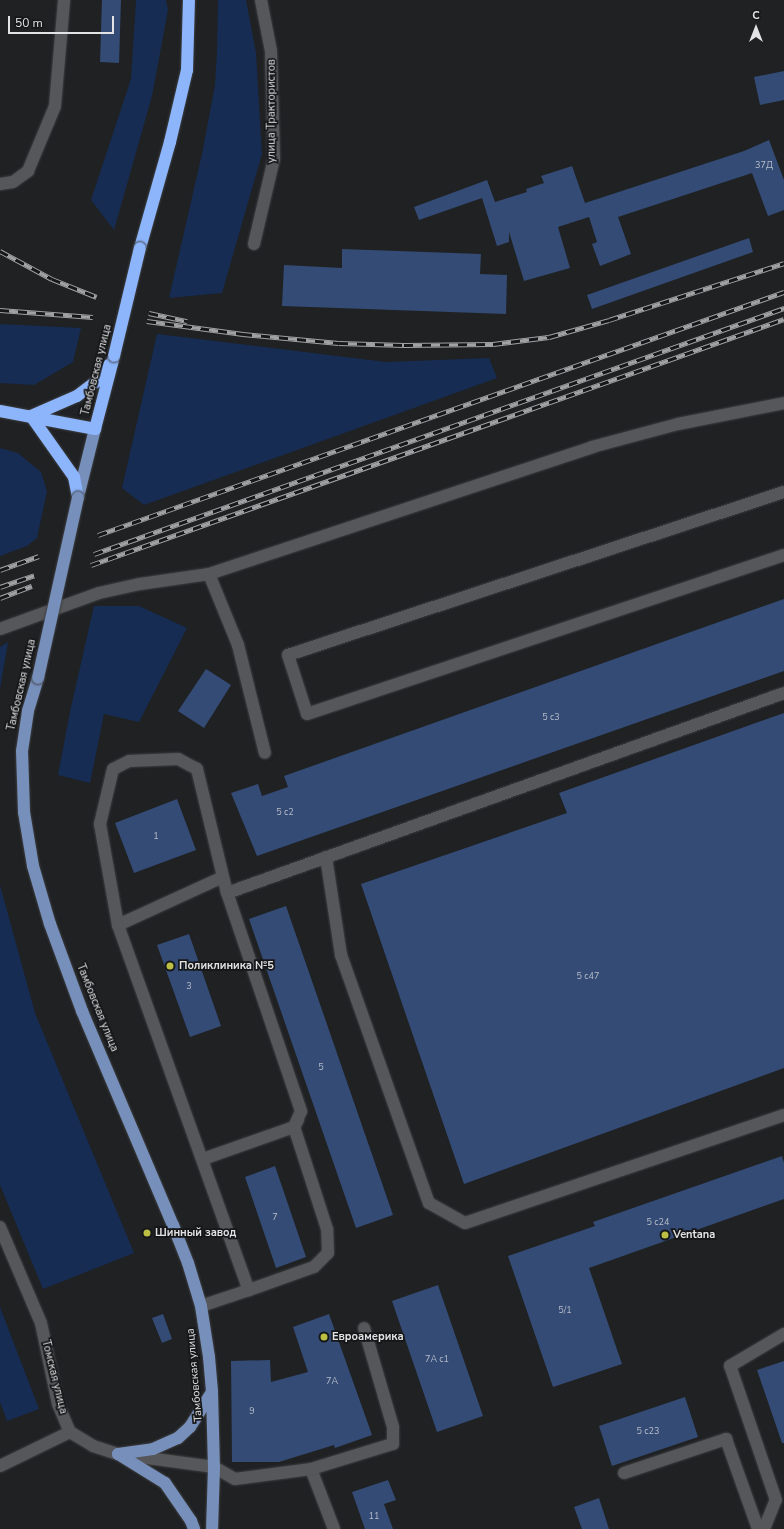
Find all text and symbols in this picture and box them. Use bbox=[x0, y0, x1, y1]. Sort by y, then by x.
scale bar bbox=[10, 8, 116, 34]
north arrow bbox=[736, 8, 776, 48]
text: С bbox=[752, 8, 760, 23]
text: 50 m bbox=[15, 15, 43, 31]
street label: улица Трактористов bbox=[265, 59, 279, 163]
house number: 37Д bbox=[755, 160, 773, 170]
street label: Тамбовская улица bbox=[79, 323, 115, 417]
street label: Тамбовская улица bbox=[5, 638, 39, 732]
house number: 5 с3 bbox=[542, 712, 560, 722]
house number: 5 с2 bbox=[276, 807, 294, 817]
house number: 1 bbox=[153, 831, 159, 841]
place label: Поликлиника №5 bbox=[179, 959, 274, 973]
marker: Поликлиника №5 bbox=[164, 960, 176, 972]
street label: Тамбовская улица bbox=[73, 962, 121, 1054]
house number: 5 с47 bbox=[577, 971, 599, 981]
house number: 3 bbox=[186, 981, 192, 991]
house number: 5 bbox=[318, 1062, 324, 1072]
house number: 7 bbox=[272, 1212, 278, 1222]
house number: 5 с24 bbox=[647, 1217, 669, 1227]
place label: Шинный завод bbox=[155, 1226, 236, 1240]
marker: Шинный завод bbox=[142, 1228, 152, 1238]
place label: Ventana bbox=[673, 1228, 715, 1242]
marker: Ventana bbox=[660, 1230, 670, 1240]
house number: 5/1 bbox=[558, 1305, 572, 1315]
street label: Тамбовская улица bbox=[184, 1328, 206, 1422]
place label: Евроамерика bbox=[332, 1330, 404, 1344]
marker: Евроамерика bbox=[319, 1332, 329, 1342]
street label: Томская улица bbox=[38, 1339, 70, 1415]
house number: 7А с1 bbox=[425, 1354, 449, 1364]
house number: 7А bbox=[326, 1376, 338, 1386]
house number: 9 bbox=[249, 1406, 255, 1416]
house number: 5 с23 bbox=[637, 1426, 659, 1436]
house number: 11 bbox=[369, 1511, 379, 1521]

